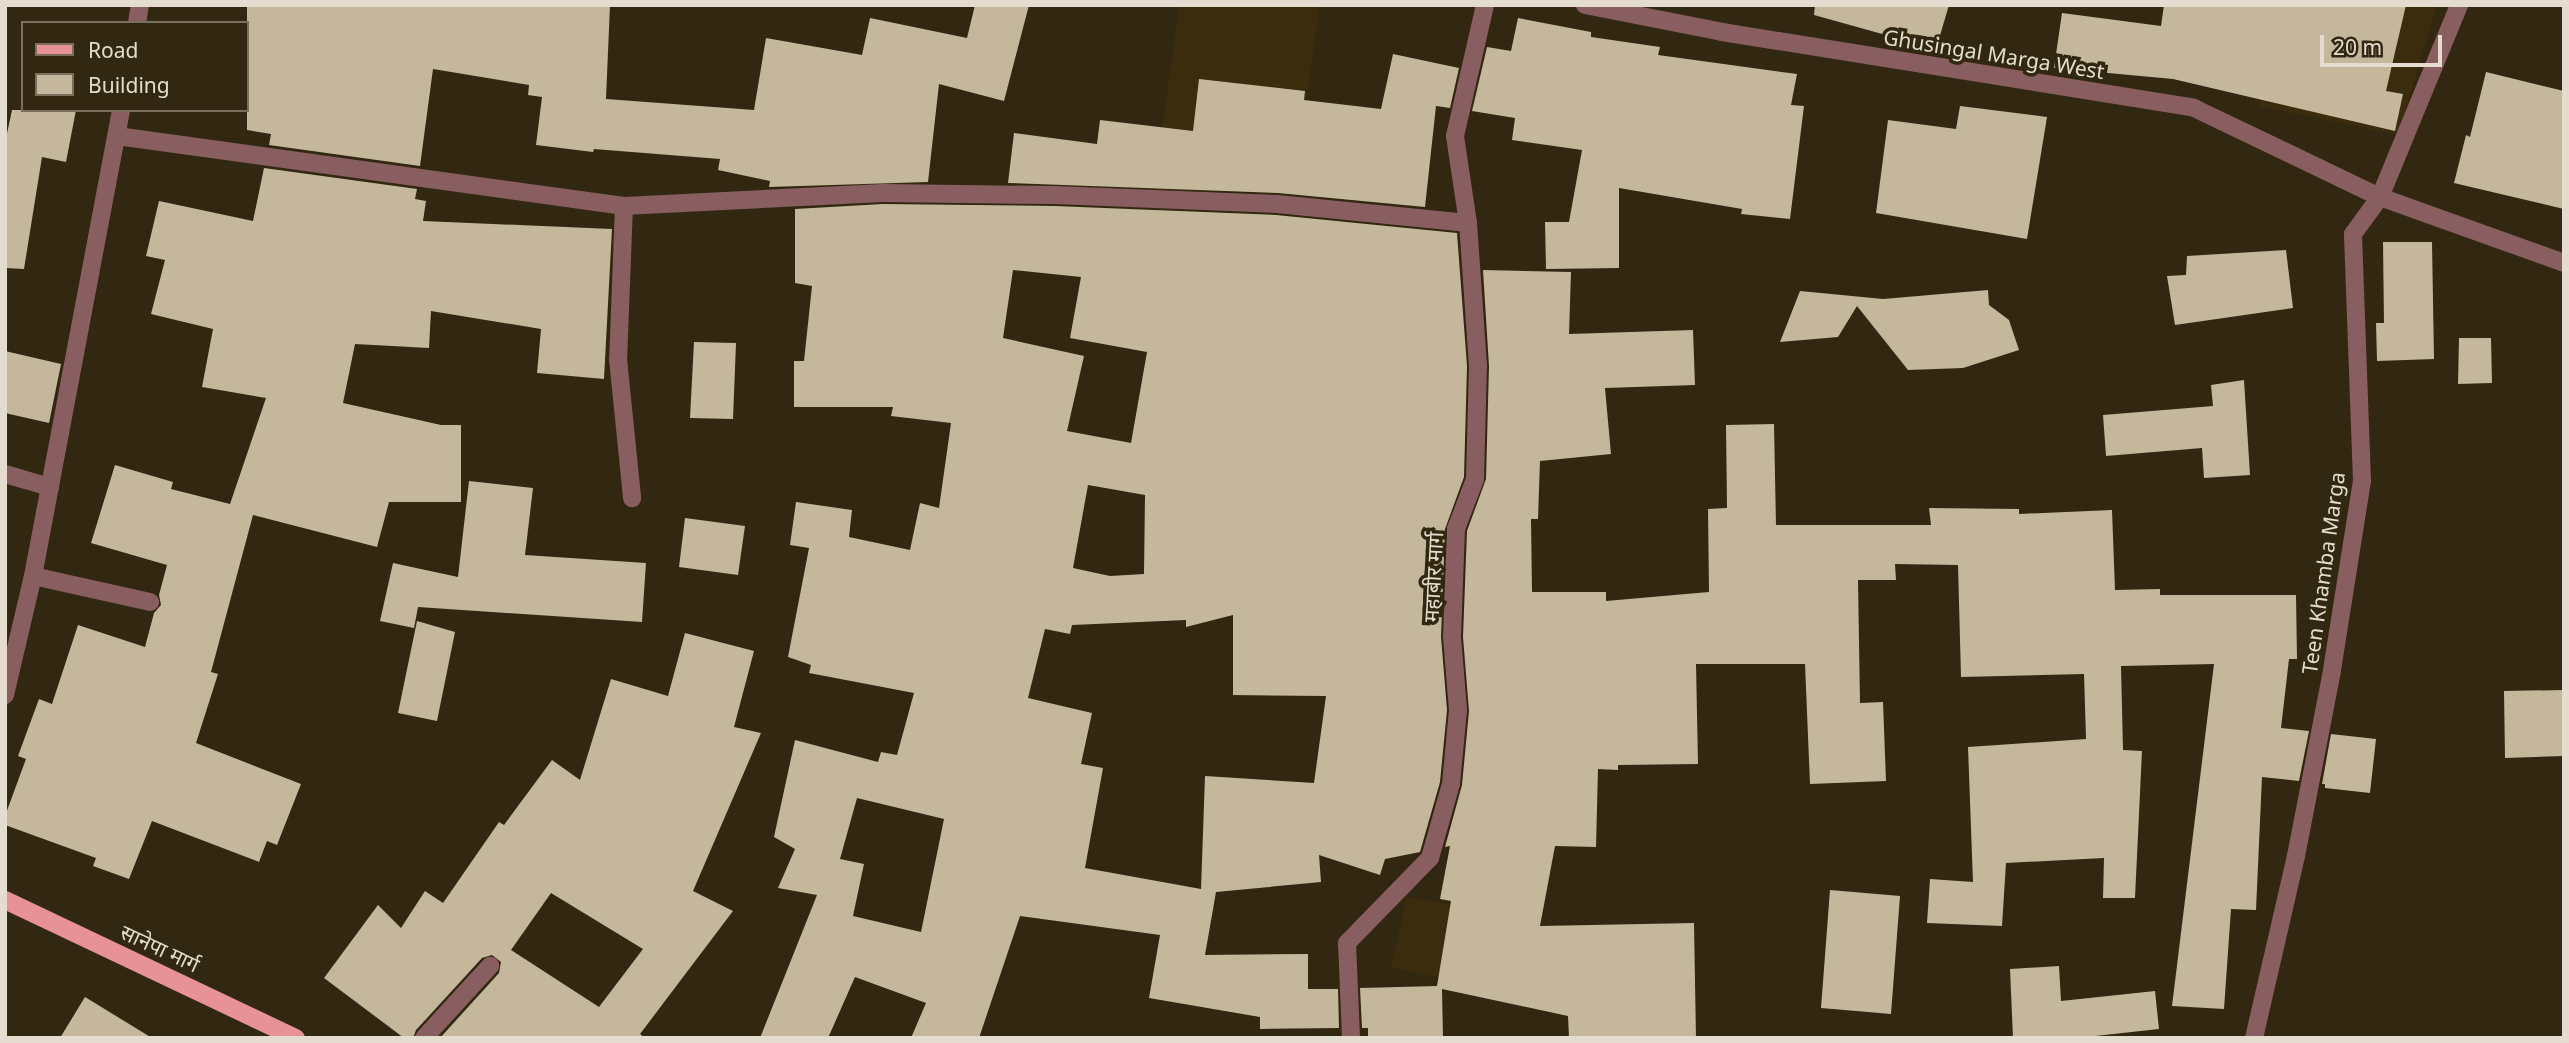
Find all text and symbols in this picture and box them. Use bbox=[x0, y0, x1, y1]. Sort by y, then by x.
legend bbox=[21, 21, 248, 112]
scale bar bbox=[2324, 21, 2446, 65]
street label: Ghusingal Marga West bbox=[1882, 24, 2106, 84]
text: 20 m bbox=[2333, 33, 2382, 61]
text: Road bbox=[88, 36, 138, 64]
text: Building bbox=[88, 71, 170, 99]
street label: Teen Khamba Marga bbox=[2296, 470, 2350, 676]
street label: महाबीर मार्ग bbox=[1418, 531, 1448, 623]
street label: सानेपा मार्ग bbox=[117, 919, 203, 977]

